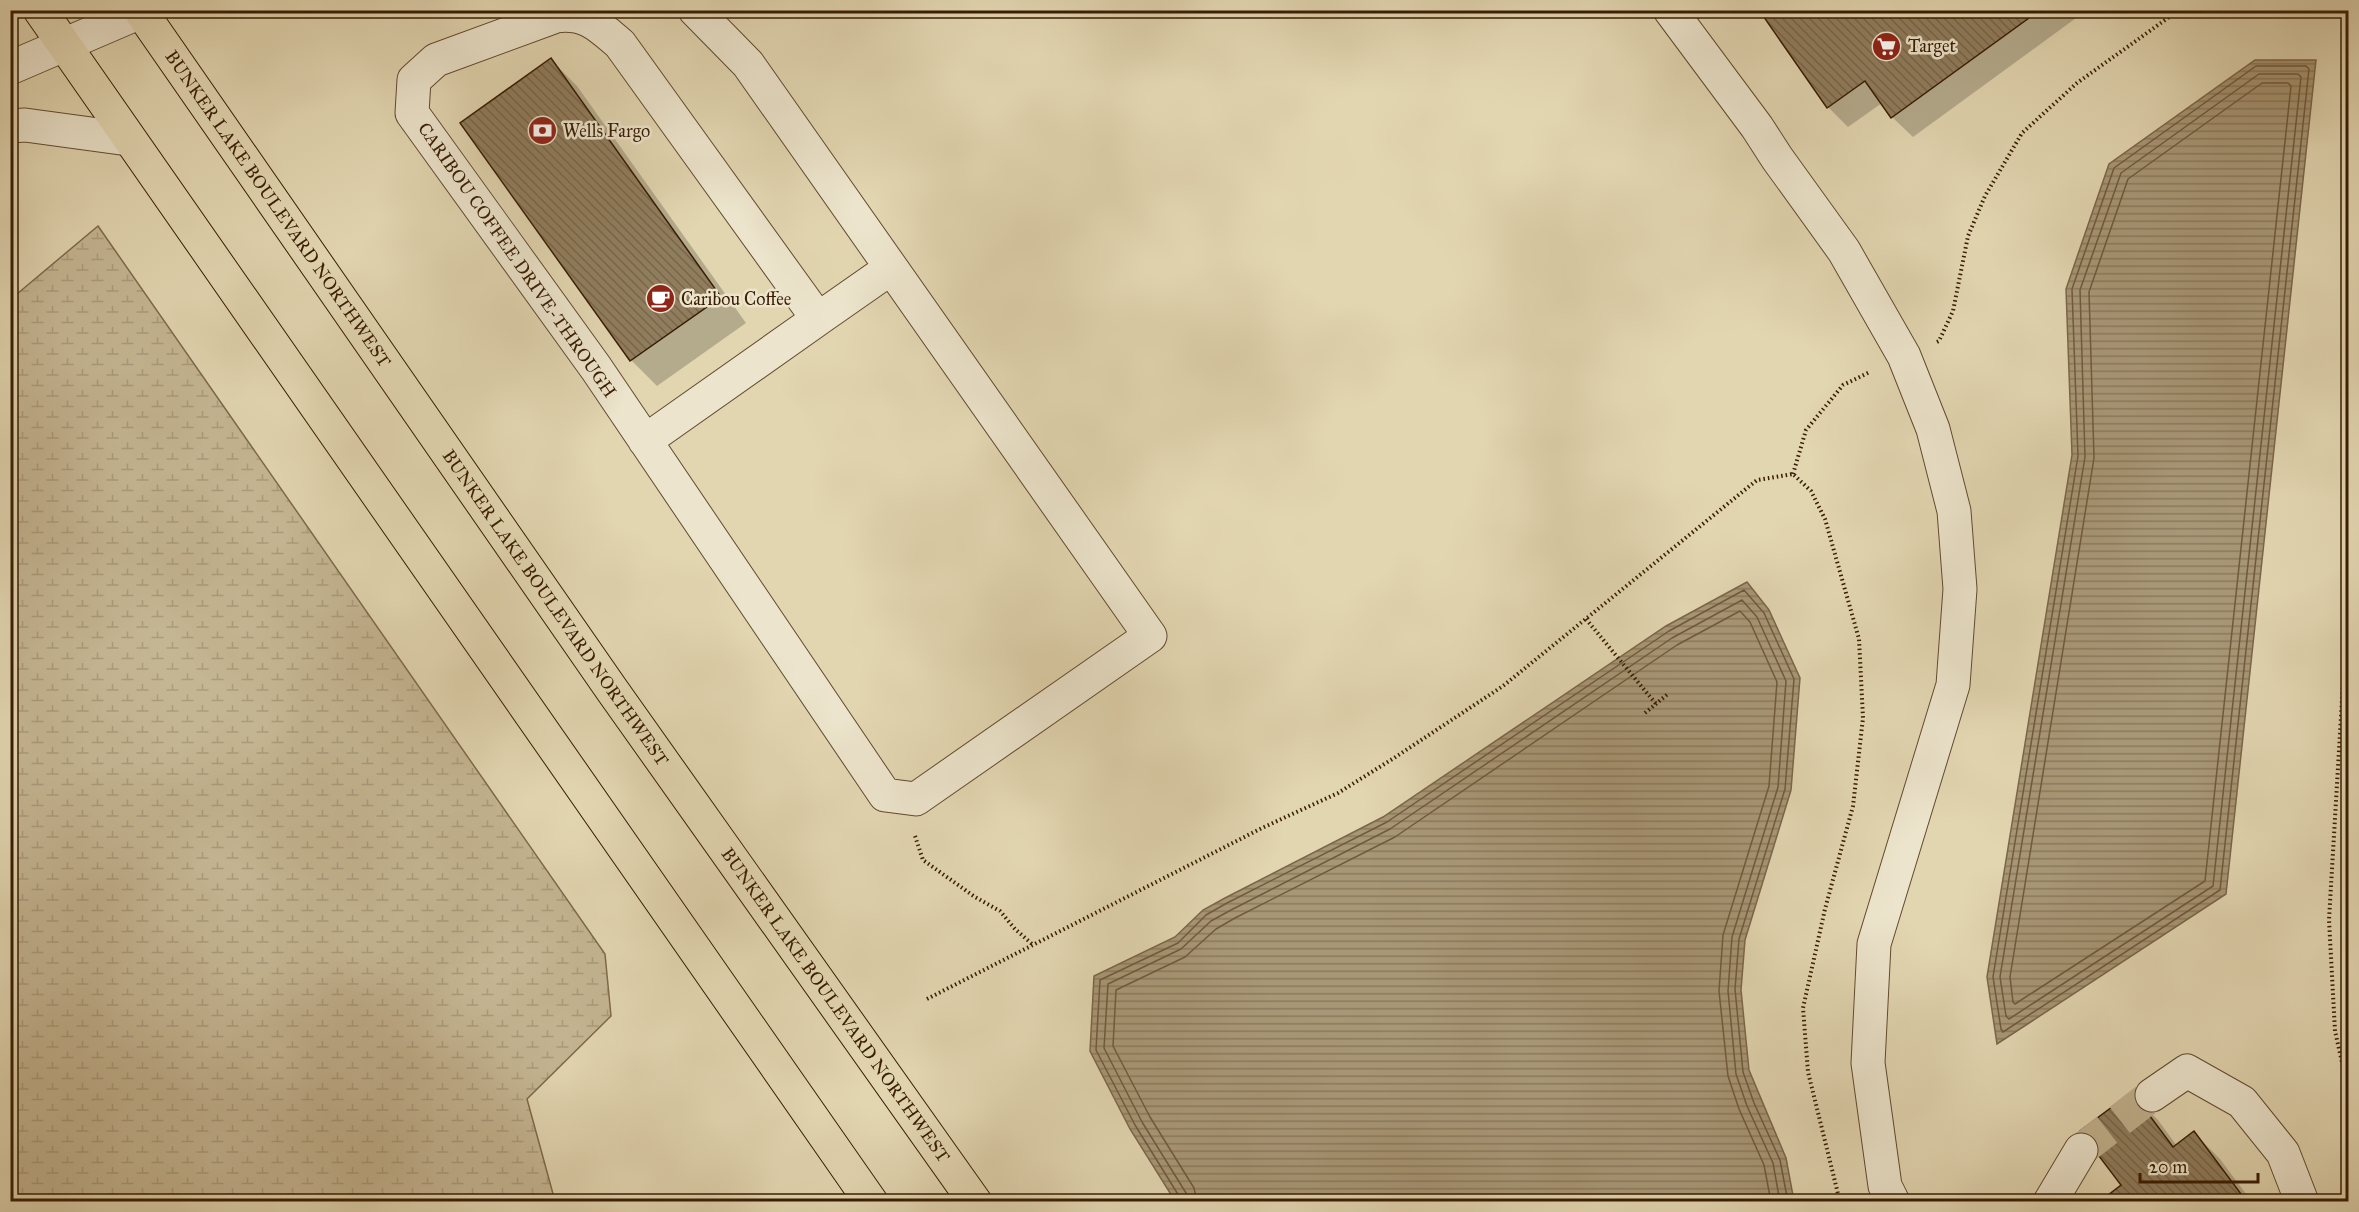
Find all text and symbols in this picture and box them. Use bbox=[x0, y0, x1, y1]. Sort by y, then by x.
supermarket icon: Target bbox=[1871, 30, 1903, 62]
place label: Target bbox=[1908, 35, 1956, 58]
street label: BUNKER LAKE BOULEVARD NORTHWEST bbox=[160, 46, 396, 371]
bank icon: Wells Fargo bbox=[526, 115, 558, 147]
street label: CARIBOU COFFEE DRIVE-THROUGH bbox=[413, 118, 621, 402]
place label: Wells Fargo bbox=[563, 120, 650, 143]
cafe icon: Caribou Coffee bbox=[644, 283, 676, 315]
place label: Caribou Coffee bbox=[681, 288, 791, 310]
street label: BUNKER LAKE BOULEVARD NORTHWEST bbox=[438, 445, 673, 770]
street label: BUNKER LAKE BOULEVARD NORTHWEST bbox=[716, 843, 954, 1167]
scale bar bbox=[2140, 1146, 2258, 1184]
text: 20 m bbox=[2149, 1156, 2187, 1178]

